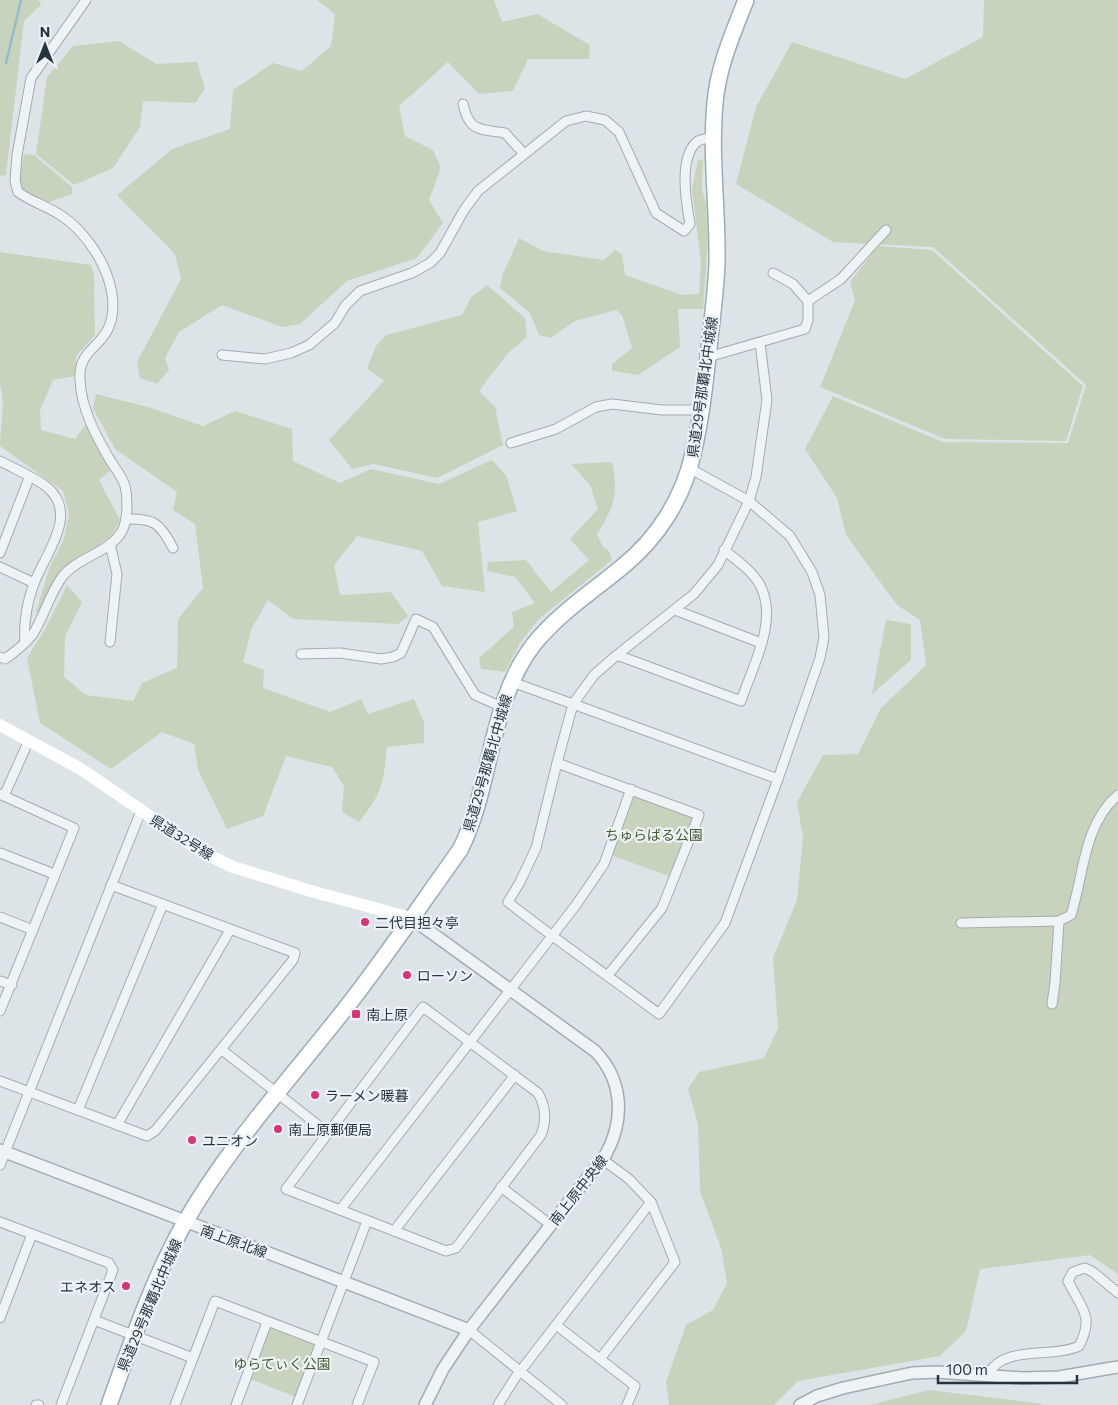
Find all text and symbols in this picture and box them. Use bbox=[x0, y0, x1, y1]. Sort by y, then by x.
north arrow bbox=[20, 20, 70, 70]
text: N bbox=[40, 23, 50, 40]
street label: 県道29号那覇北中城線 bbox=[684, 315, 720, 459]
street label: 県道29号那覇北中城線 bbox=[459, 692, 515, 834]
street label: 県道32号線 bbox=[147, 811, 217, 863]
park label: ちゅらばる公園 bbox=[605, 826, 703, 843]
place label: 二代目担々亭 bbox=[375, 914, 459, 931]
marker: 二代目担々亭 bbox=[359, 916, 371, 928]
place label: ローソン bbox=[417, 967, 473, 984]
marker: ローソン bbox=[401, 969, 413, 981]
place label: 南上原 bbox=[366, 1006, 408, 1023]
marker: 南上原 bbox=[350, 1008, 362, 1020]
place label: ラーメン暖暮 bbox=[325, 1087, 408, 1104]
marker: ラーメン暖暮 bbox=[309, 1089, 321, 1101]
place label: 南上原郵便局 bbox=[288, 1121, 372, 1138]
marker: 南上原郵便局 bbox=[272, 1123, 284, 1135]
place label: ユニオン bbox=[202, 1132, 258, 1149]
marker: ユニオン bbox=[186, 1134, 198, 1146]
street label: 南上原中央線 bbox=[545, 1152, 611, 1228]
street label: 南上原北線 bbox=[198, 1221, 270, 1261]
street label: 県道29号那覇北中城線 bbox=[113, 1236, 185, 1374]
place label: エネオス bbox=[60, 1278, 116, 1295]
marker: エネオス bbox=[120, 1280, 132, 1292]
scale bar bbox=[938, 1352, 1077, 1384]
park label: ゆらてぃく公園 bbox=[233, 1355, 331, 1372]
text: 100 m bbox=[946, 1360, 988, 1378]

